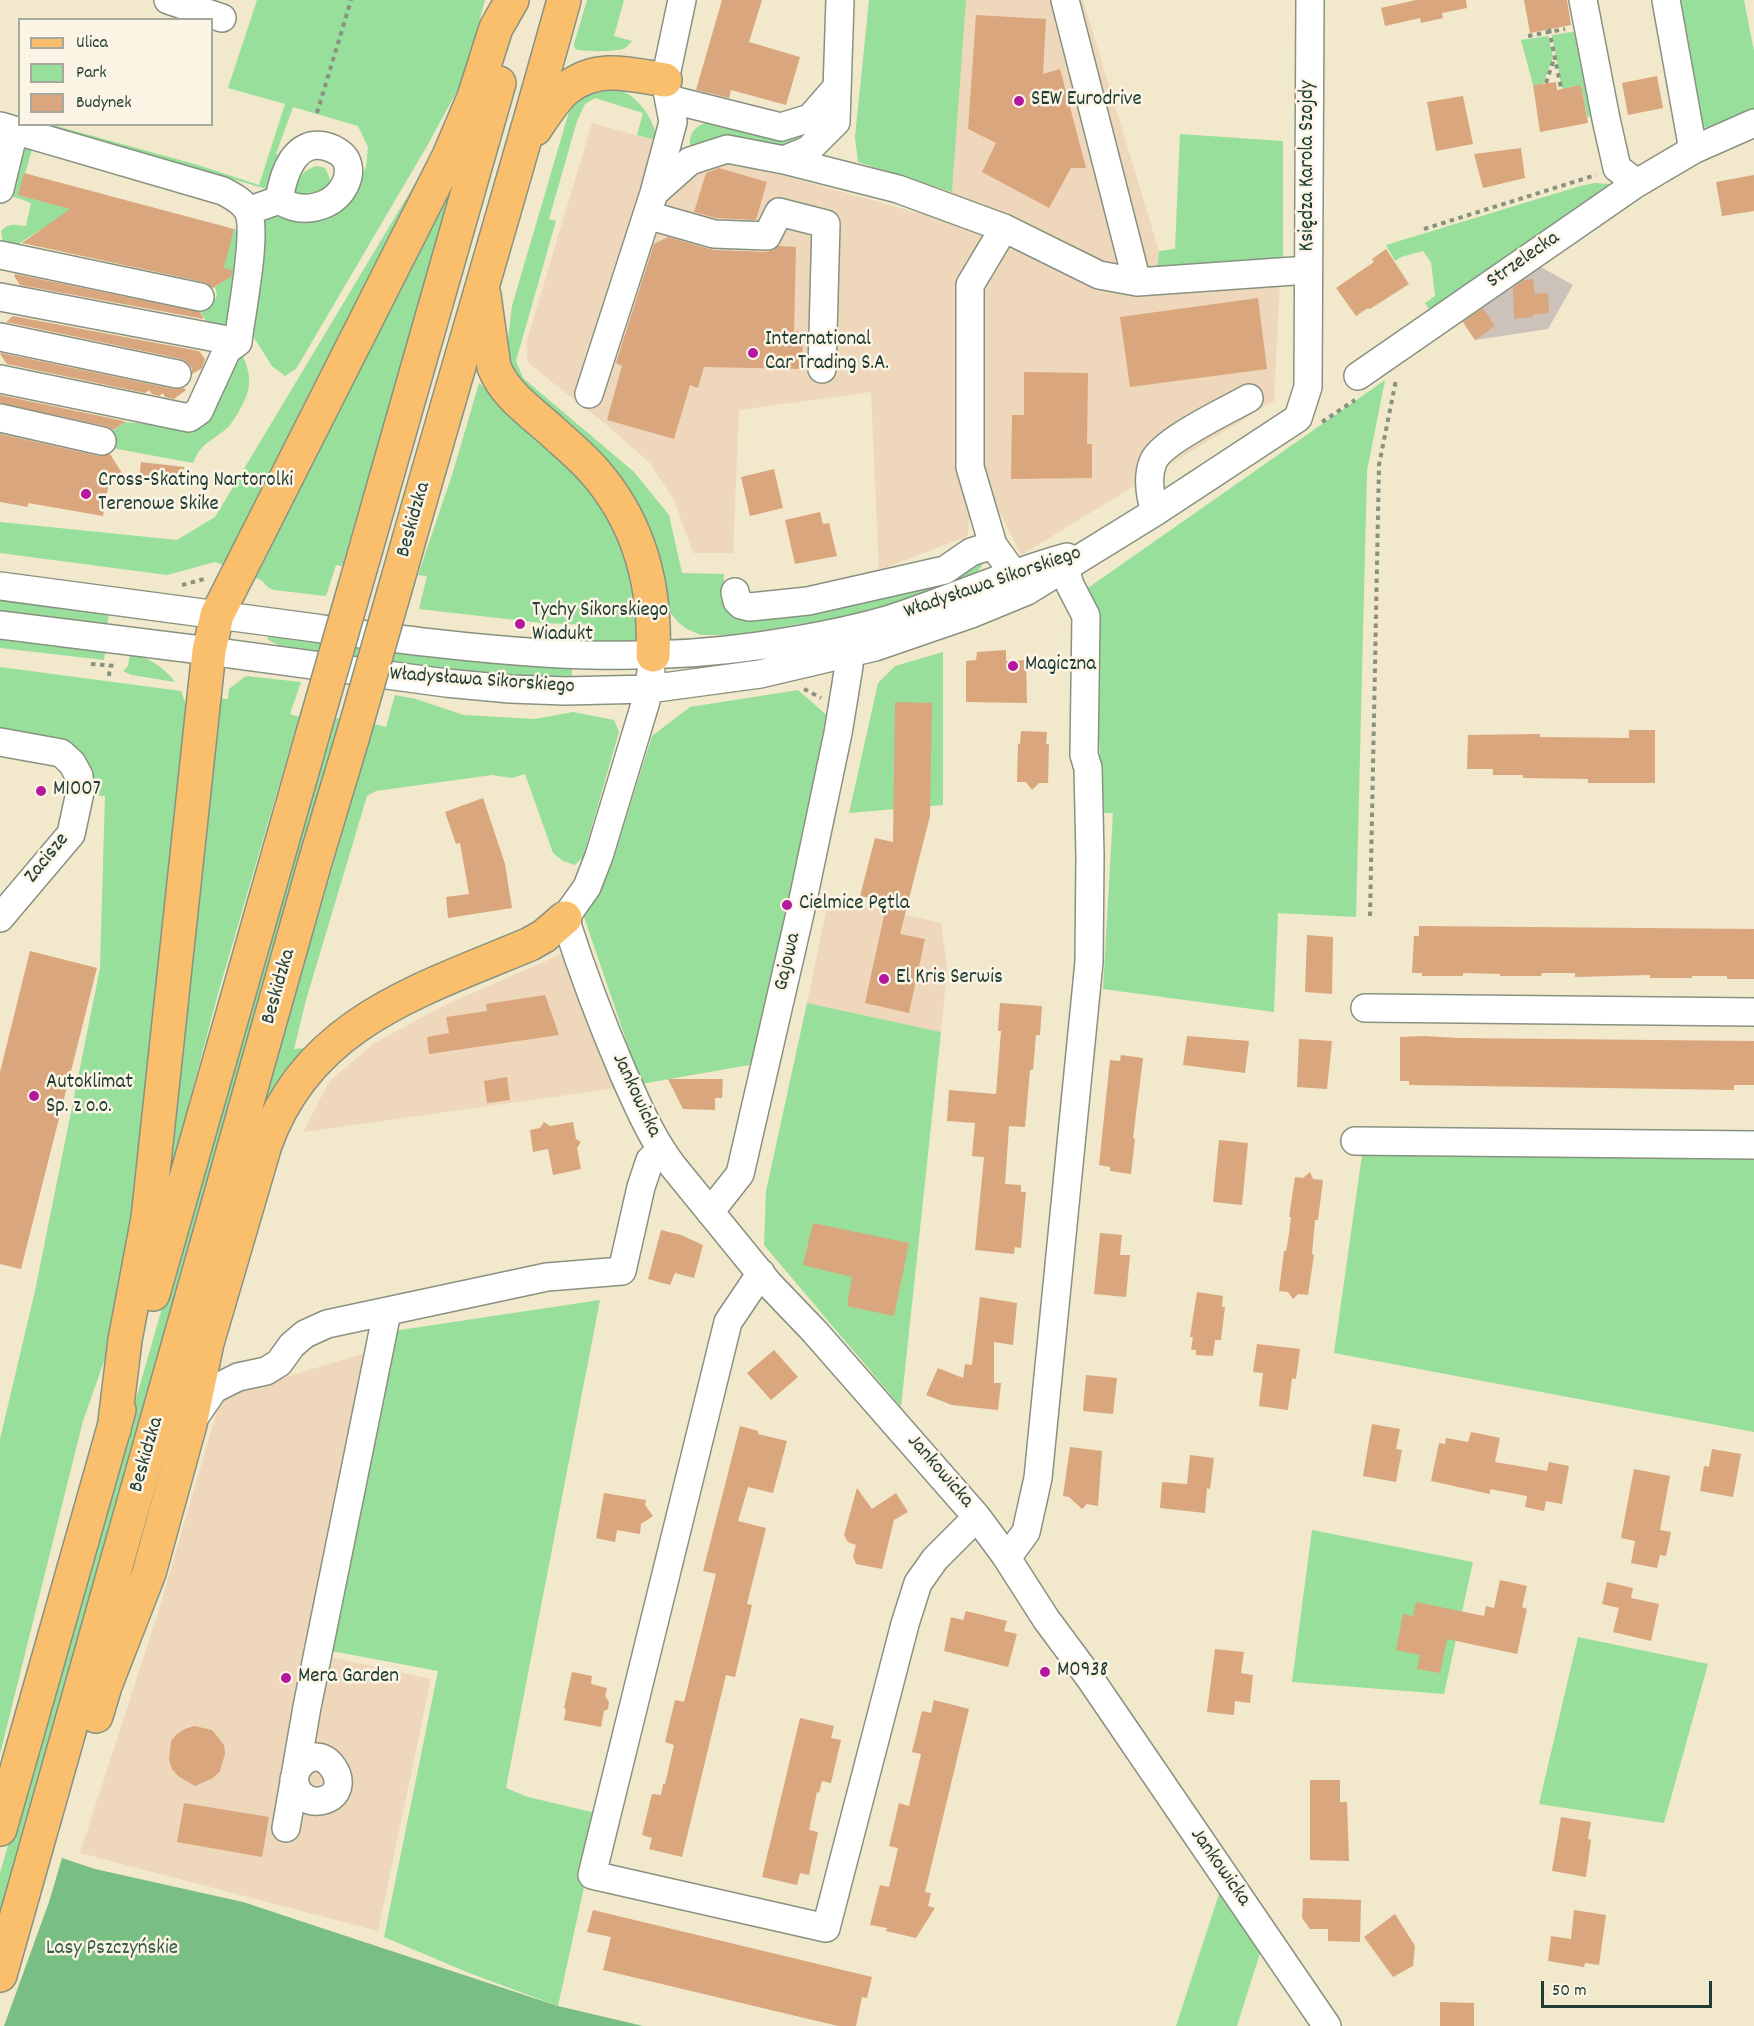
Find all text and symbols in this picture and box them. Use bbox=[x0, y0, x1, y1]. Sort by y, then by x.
legend bbox=[18, 18, 213, 126]
text: Ulica bbox=[76, 31, 108, 56]
text: Park bbox=[76, 61, 107, 86]
street label: Księdza Karola Szojdy bbox=[1296, 81, 1322, 251]
place label: SEW Eurodrive bbox=[1031, 88, 1142, 114]
text: Budynek bbox=[76, 91, 132, 116]
marker: SEW Eurodrive bbox=[1012, 94, 1026, 108]
street label: Strzelecka bbox=[1483, 227, 1565, 295]
place label: International Car Trading S.A. bbox=[765, 328, 889, 378]
marker: International Car Trading S.A. bbox=[746, 346, 760, 360]
place label: Cross-Skating Nartorolki Terenowe Skike bbox=[98, 469, 293, 519]
street label: Beskidzka bbox=[392, 480, 438, 560]
marker: Cross-Skating Nartorolki Terenowe Skike bbox=[79, 487, 93, 501]
street label: Władysława Sikorskiego bbox=[901, 542, 1085, 626]
place label: Tychy Sikorskiego Wiadukt bbox=[532, 599, 668, 649]
marker: Tychy Sikorskiego Wiadukt bbox=[513, 617, 527, 631]
place label: Magiczna bbox=[1025, 653, 1096, 679]
marker: Magiczna bbox=[1006, 659, 1020, 673]
street label: Władysława Sikorskiego bbox=[389, 663, 575, 701]
place label: M1007 bbox=[53, 778, 101, 804]
marker: M1007 bbox=[34, 784, 48, 798]
street label: Zacisze bbox=[20, 829, 76, 889]
place label: Cielmice Pętla bbox=[799, 892, 910, 918]
marker: Cielmice Pętla bbox=[780, 898, 794, 912]
street label: Gajowa bbox=[770, 931, 808, 993]
street label: Beskidzka bbox=[257, 947, 303, 1027]
place label: El Kris Serwis bbox=[896, 966, 1003, 992]
marker: El Kris Serwis bbox=[877, 972, 891, 986]
street label: Jankowicka bbox=[605, 1050, 665, 1142]
place label: Autoklimat Sp. z o.o. bbox=[46, 1071, 133, 1121]
marker: Autoklimat Sp. z o.o. bbox=[27, 1089, 41, 1103]
street label: Beskidzka bbox=[125, 1415, 171, 1495]
street label: Jankowicka bbox=[900, 1430, 978, 1514]
place label: M0938 bbox=[1057, 1659, 1108, 1685]
place label: Mera Garden bbox=[298, 1665, 399, 1691]
marker: M0938 bbox=[1038, 1665, 1052, 1679]
marker: Mera Garden bbox=[279, 1671, 293, 1685]
street label: Jankowicka bbox=[1183, 1824, 1255, 1912]
park label: Lasy Pszczyńskie bbox=[46, 1937, 178, 1963]
scale bar bbox=[1544, 1969, 1715, 2007]
text: 50 m bbox=[1552, 1979, 1587, 2004]

